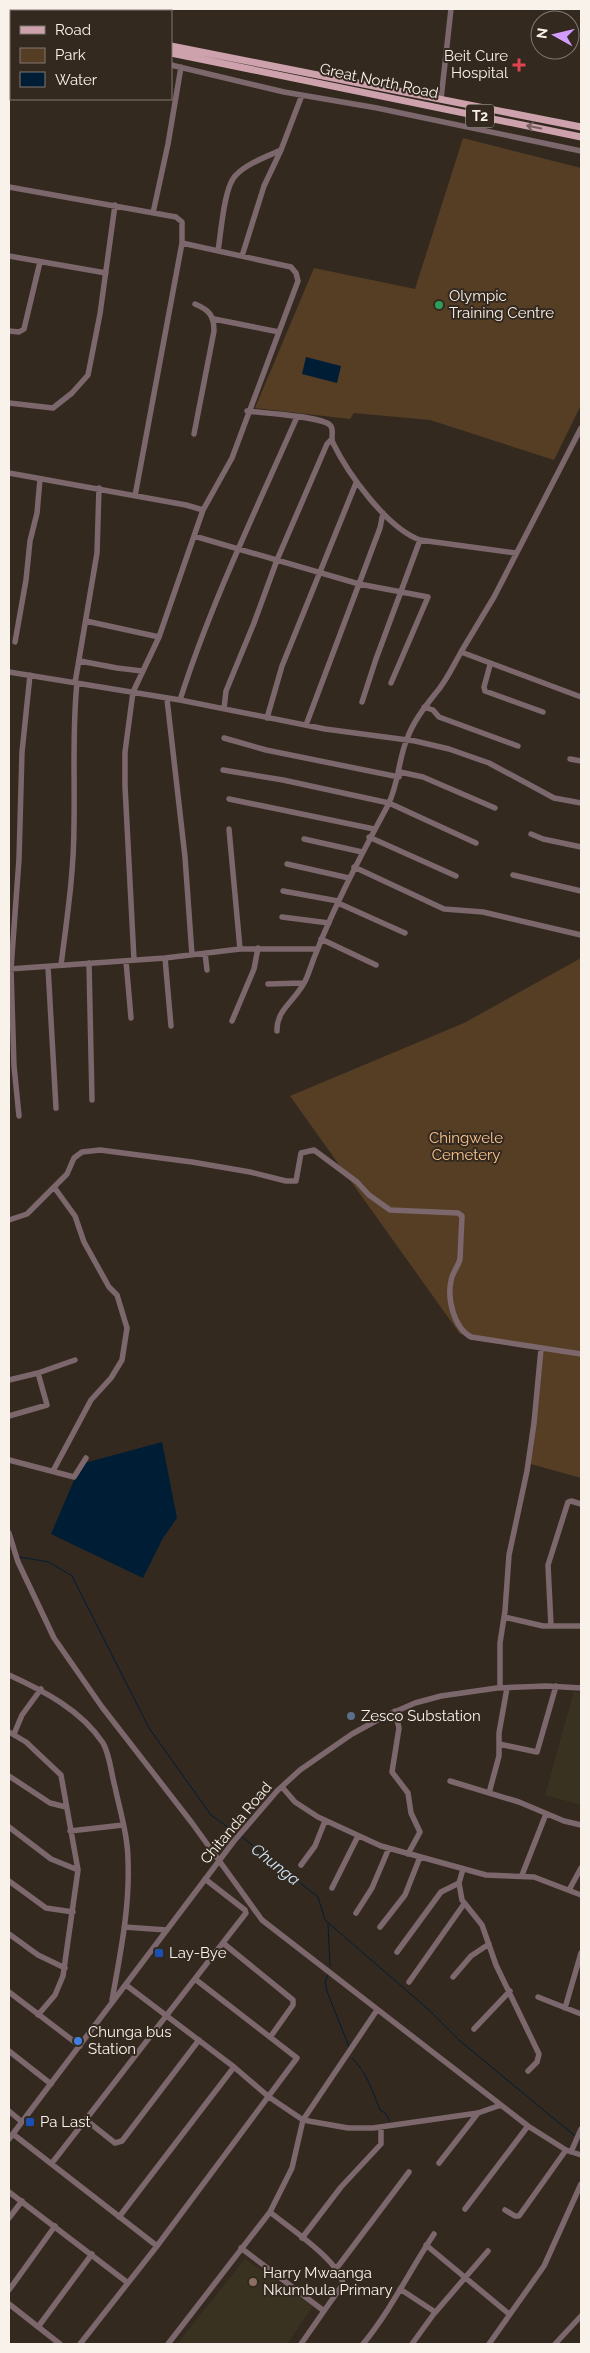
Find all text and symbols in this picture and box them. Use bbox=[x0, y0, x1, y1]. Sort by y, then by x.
legend bbox=[10, 10, 172, 100]
north arrow bbox=[530, 10, 580, 60]
text: Road bbox=[55, 21, 91, 39]
text: N bbox=[533, 27, 551, 40]
text: Park bbox=[55, 46, 86, 64]
place label: Beit Cure Hospital bbox=[444, 47, 509, 82]
marker: Beit Cure Hospital bbox=[512, 58, 526, 72]
street label: Great North Road bbox=[318, 60, 440, 102]
text: Water bbox=[55, 71, 98, 89]
road number: T2 bbox=[466, 104, 494, 128]
one-way arrow bbox=[526, 122, 542, 131]
place label: Olympic Training Centre bbox=[449, 287, 554, 322]
marker: Olympic Training Centre bbox=[433, 299, 445, 311]
park label: Chingwele Cemetery bbox=[429, 1129, 503, 1164]
place label: Zesco Substation bbox=[361, 1707, 481, 1725]
marker: Zesco Substation bbox=[345, 1710, 357, 1722]
street label: Chitanda Road bbox=[196, 1778, 276, 1868]
water label: Chunga bbox=[248, 1840, 304, 1890]
place label: Lay-Bye bbox=[169, 1944, 227, 1962]
marker: Lay-Bye bbox=[153, 1947, 165, 1959]
place label: Chunga bus Station bbox=[88, 2023, 171, 2058]
marker: Chunga bus Station bbox=[72, 2035, 84, 2047]
place label: Pa Last bbox=[40, 2113, 90, 2131]
marker: Pa Last bbox=[24, 2116, 36, 2128]
place label: Harry Mwaanga Nkumbula Primary bbox=[263, 2264, 393, 2299]
marker: Harry Mwaanga Nkumbula Primary bbox=[247, 2276, 259, 2288]

